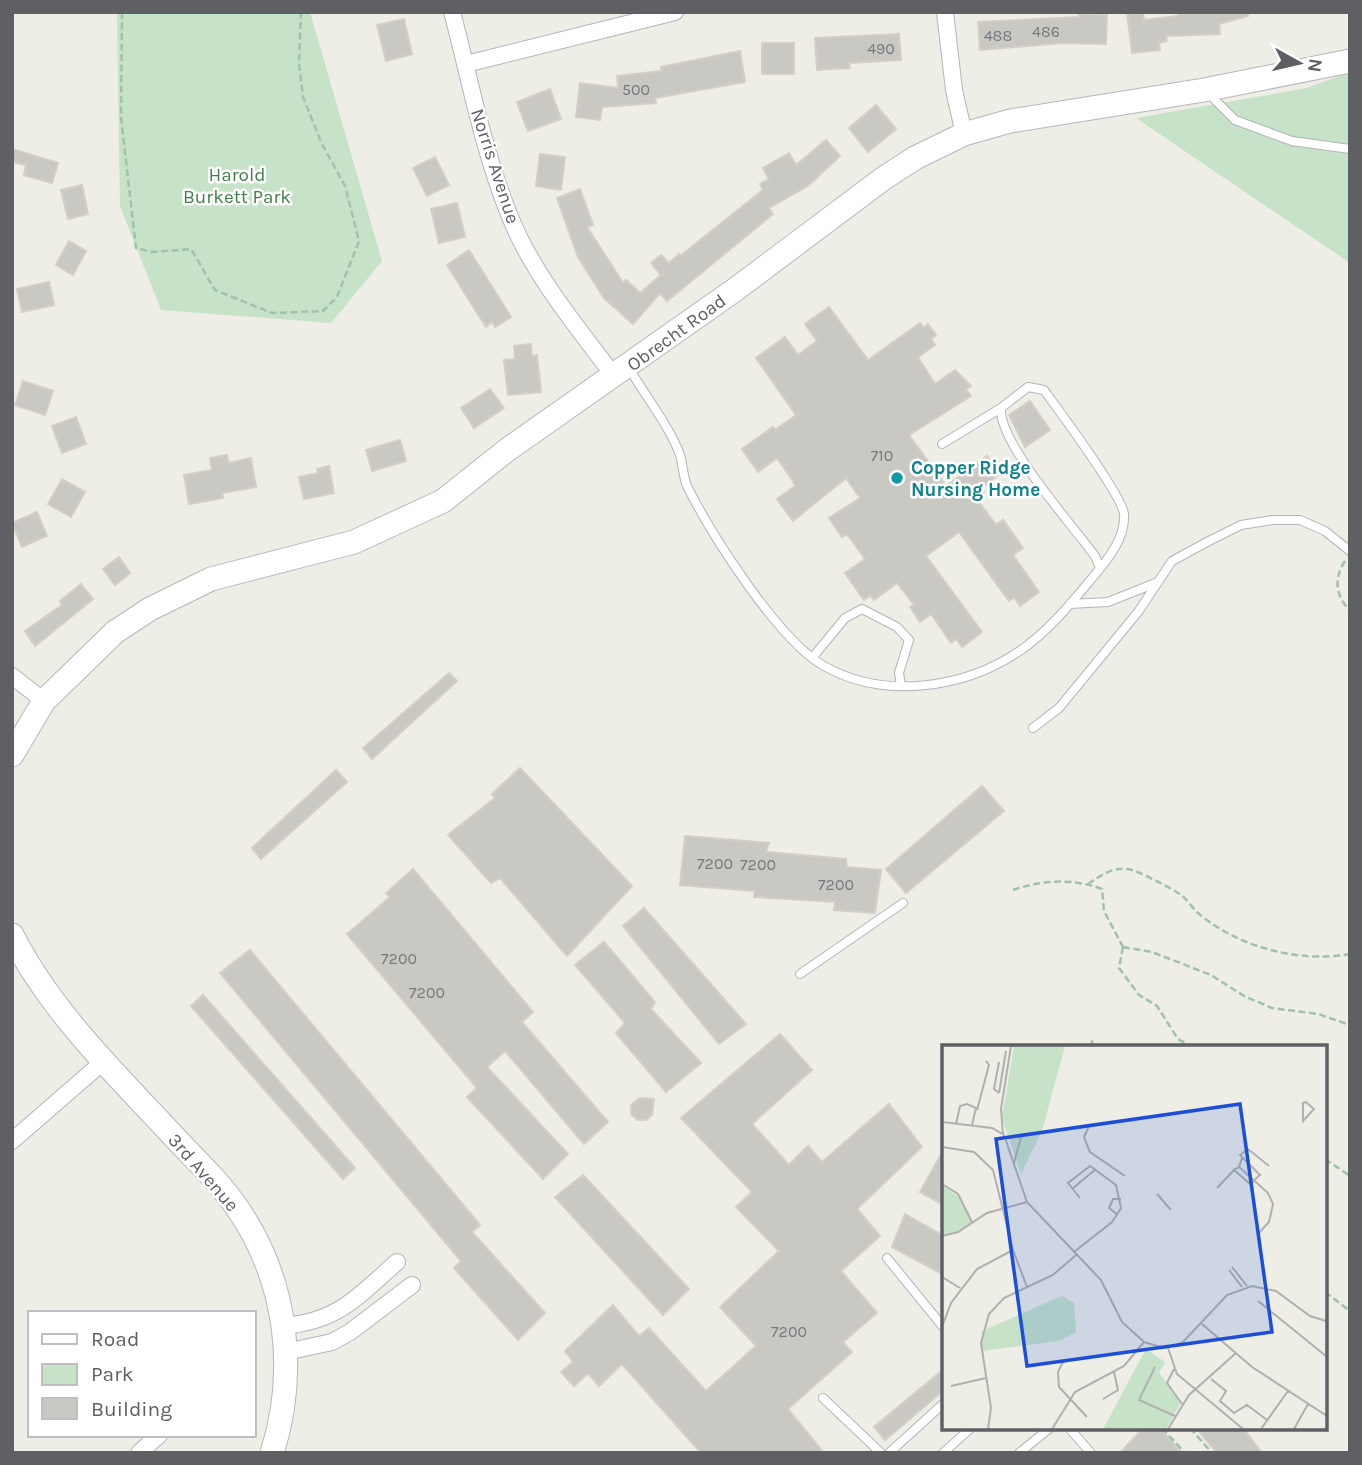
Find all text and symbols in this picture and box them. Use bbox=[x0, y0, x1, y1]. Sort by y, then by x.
house number: 486 bbox=[1032, 22, 1060, 41]
house number: 488 bbox=[984, 26, 1012, 45]
north arrow bbox=[1264, 28, 1334, 98]
house number: 490 bbox=[867, 39, 895, 58]
text: N bbox=[1303, 57, 1327, 74]
house number: 500 bbox=[622, 80, 650, 99]
street label: Norris Avenue bbox=[466, 106, 524, 227]
park label: Harold Burkett Park bbox=[183, 164, 291, 208]
street label: Obrecht Road bbox=[623, 290, 730, 376]
house number: 710 bbox=[871, 446, 893, 465]
place label: Copper Ridge Nursing Home bbox=[911, 457, 1040, 501]
marker: Copper Ridge Nursing Home bbox=[889, 470, 905, 486]
house number: 7200 bbox=[697, 854, 733, 873]
house number: 7200 bbox=[740, 855, 776, 874]
house number: 7200 bbox=[818, 875, 854, 894]
house number: 7200 bbox=[381, 949, 417, 968]
house number: 7200 bbox=[409, 983, 445, 1002]
inset map bbox=[942, 1045, 1327, 1430]
street label: 3rd Avenue bbox=[163, 1129, 243, 1216]
legend bbox=[28, 1311, 256, 1437]
house number: 7200 bbox=[771, 1322, 807, 1341]
text: Road bbox=[91, 1327, 139, 1351]
text: Park bbox=[91, 1362, 134, 1386]
text: Building bbox=[91, 1397, 172, 1421]

